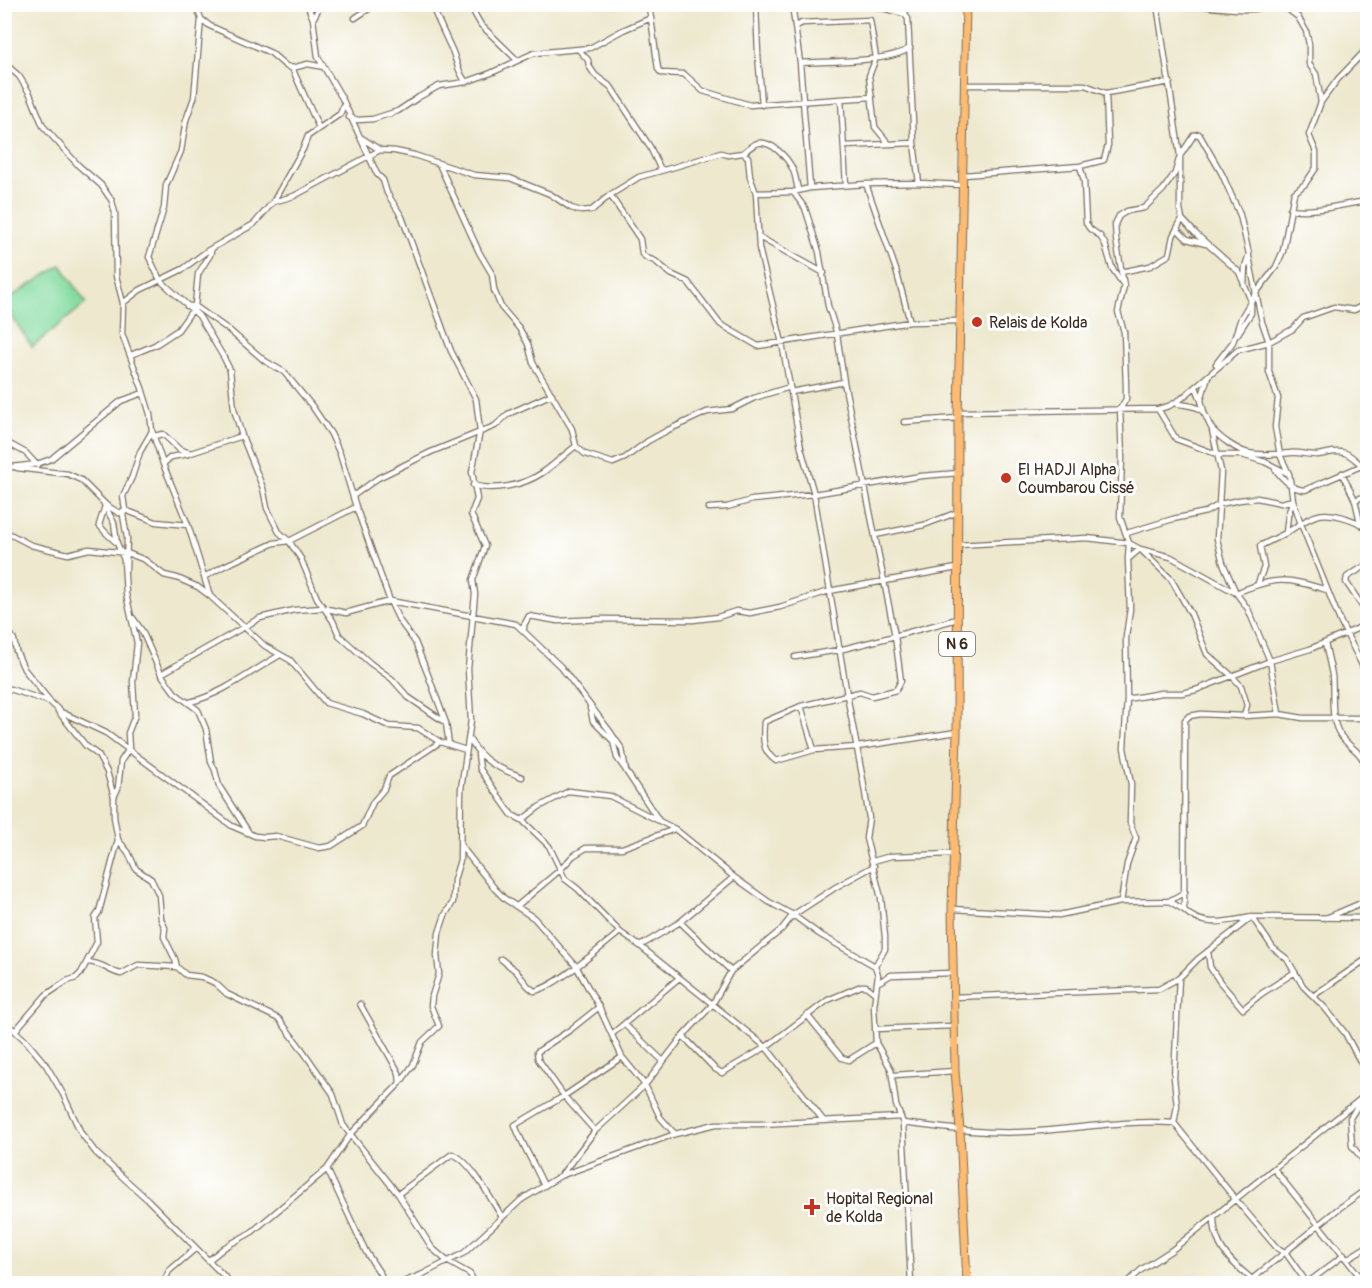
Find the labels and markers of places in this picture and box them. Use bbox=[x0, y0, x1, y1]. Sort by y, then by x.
place label: Relais de Kolda bbox=[989, 313, 1088, 333]
marker: Relais de Kolda bbox=[970, 315, 984, 329]
place label: El HADJI Alpha Coumbarou Cissé bbox=[1018, 460, 1135, 498]
marker: El HADJI Alpha Coumbarou Cissé bbox=[999, 471, 1013, 485]
place label: Hopital Regional de Kolda bbox=[826, 1189, 933, 1227]
marker: Hopital Regional de Kolda bbox=[803, 1198, 821, 1216]

